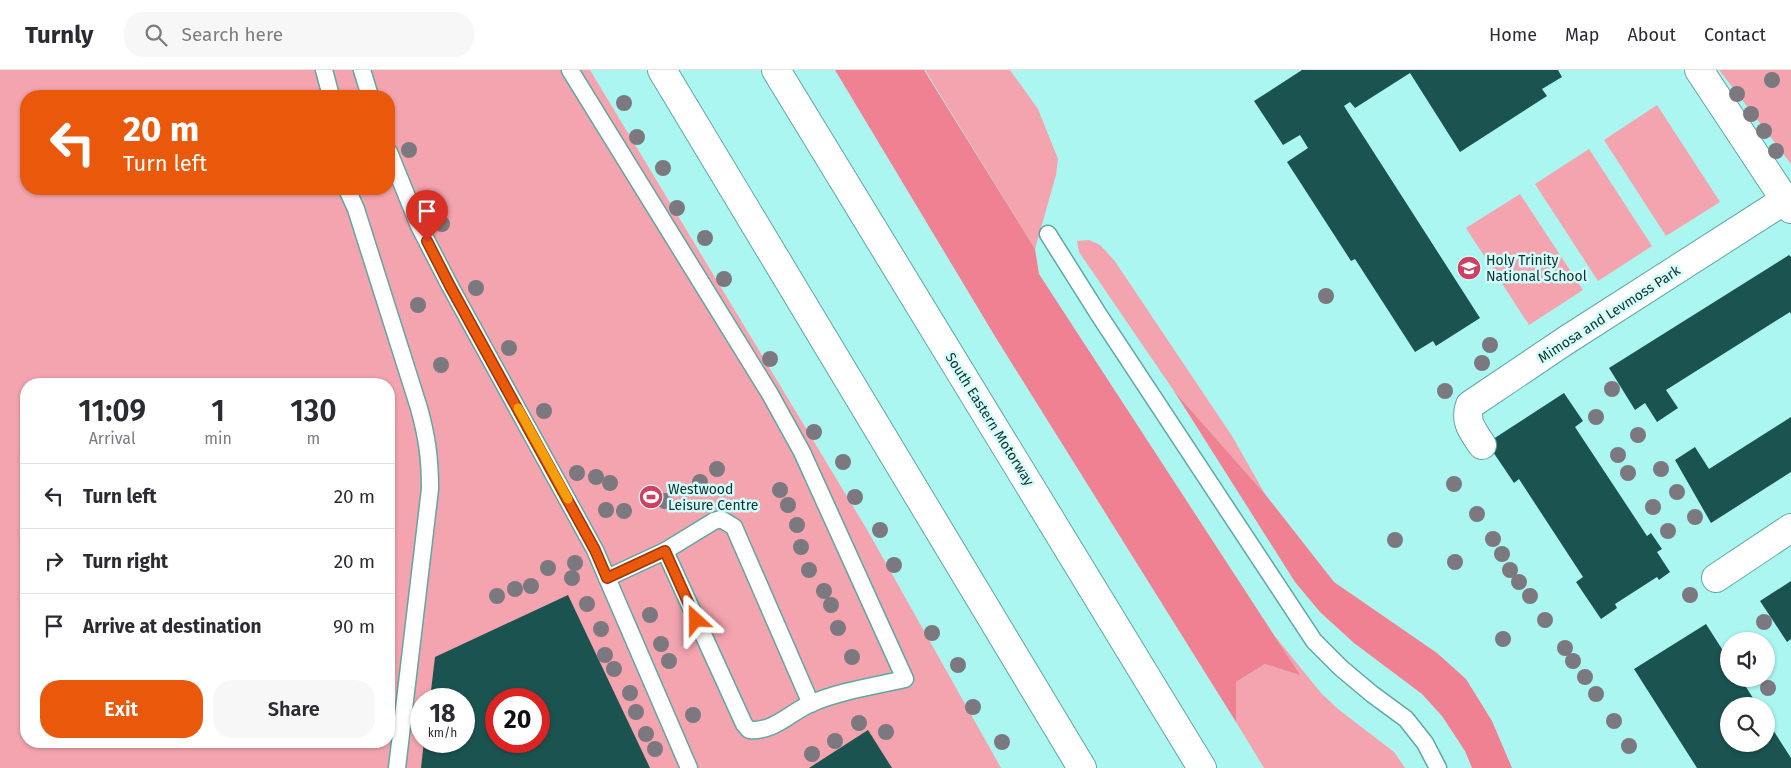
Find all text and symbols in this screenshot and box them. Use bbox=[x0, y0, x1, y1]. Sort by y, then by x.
search box bbox=[124, 12, 474, 57]
text: Turnly bbox=[25, 21, 94, 49]
icon: search bbox=[142, 21, 170, 49]
text: Search here bbox=[182, 23, 283, 46]
text: Home bbox=[1489, 24, 1537, 46]
text: Map bbox=[1565, 24, 1599, 46]
text: About bbox=[1627, 24, 1676, 46]
text: Contact bbox=[1704, 24, 1766, 46]
text: 20 m bbox=[123, 108, 199, 150]
icon: left bbox=[40, 110, 105, 175]
text: Turn left bbox=[123, 150, 207, 177]
pin bbox=[406, 190, 448, 241]
icon: arrive bbox=[413, 197, 441, 225]
place label: Holy Trinity National School bbox=[1486, 252, 1587, 285]
school or university icon: Holy Trinity National School bbox=[1456, 255, 1482, 281]
street label: Mimosa and Levmoss Park bbox=[1535, 262, 1684, 367]
street label: South Eastern Motorway bbox=[942, 350, 1038, 489]
text: 11:09 bbox=[78, 393, 146, 429]
text: 1 bbox=[211, 393, 225, 429]
text: 130 bbox=[290, 393, 337, 429]
text: Arrival bbox=[89, 429, 136, 448]
text: min bbox=[204, 429, 232, 448]
text: m bbox=[307, 429, 320, 448]
place label: Westwood Leisure Centre bbox=[668, 481, 758, 514]
icon: left bbox=[40, 482, 68, 510]
sports icon: Westwood Leisure Centre bbox=[638, 484, 664, 510]
text: Turn left bbox=[83, 485, 157, 508]
text: 20 m bbox=[334, 485, 375, 508]
icon: right bbox=[40, 547, 68, 575]
text: Turn right bbox=[83, 550, 168, 573]
text: 20 m bbox=[334, 550, 375, 573]
position arrow bbox=[669, 593, 721, 645]
icon: arrive bbox=[40, 612, 68, 640]
text: Arrive at destination bbox=[83, 615, 262, 638]
text: 90 m bbox=[333, 615, 375, 638]
map controls bbox=[1720, 632, 1775, 752]
button: sound bbox=[1720, 632, 1775, 687]
button: Exit bbox=[40, 680, 203, 738]
button: Share bbox=[213, 680, 375, 738]
speed limit sign: 20 bbox=[485, 688, 550, 753]
button: search bbox=[1720, 697, 1775, 752]
text: 18 bbox=[429, 699, 456, 729]
text: km/h bbox=[428, 726, 457, 740]

